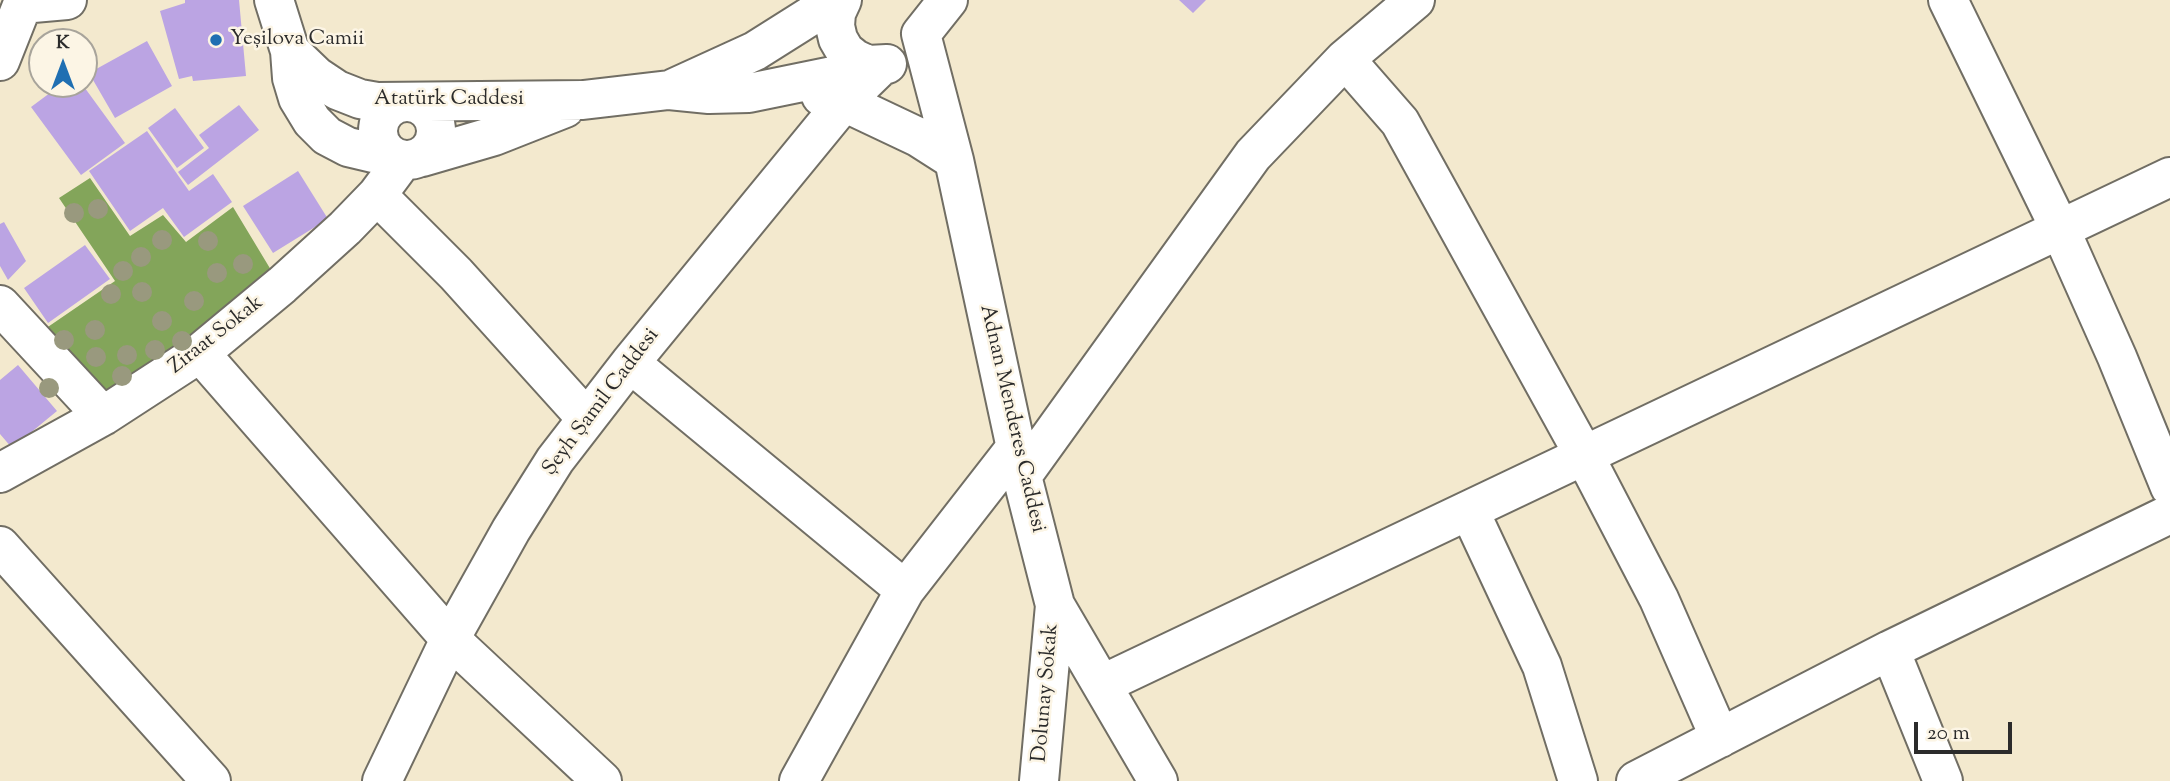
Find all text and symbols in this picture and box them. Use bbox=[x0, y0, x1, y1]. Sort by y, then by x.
place label: Yeşilova Camii bbox=[230, 27, 364, 53]
north arrow bbox=[28, 28, 98, 98]
text: K bbox=[56, 30, 70, 57]
marker: Yeşilova Camii bbox=[208, 32, 224, 48]
street label: Atatürk Caddesi bbox=[374, 87, 524, 113]
street label: Ziraat Sokak bbox=[165, 291, 269, 381]
street label: Adnan Menderes Caddesi bbox=[973, 303, 1049, 535]
street label: Şeyh Şamil Caddesi bbox=[538, 324, 666, 482]
street label: Dolunay Sokak bbox=[1028, 623, 1066, 763]
scale bar bbox=[1918, 708, 2016, 752]
text: 20 m bbox=[1927, 719, 1970, 749]

